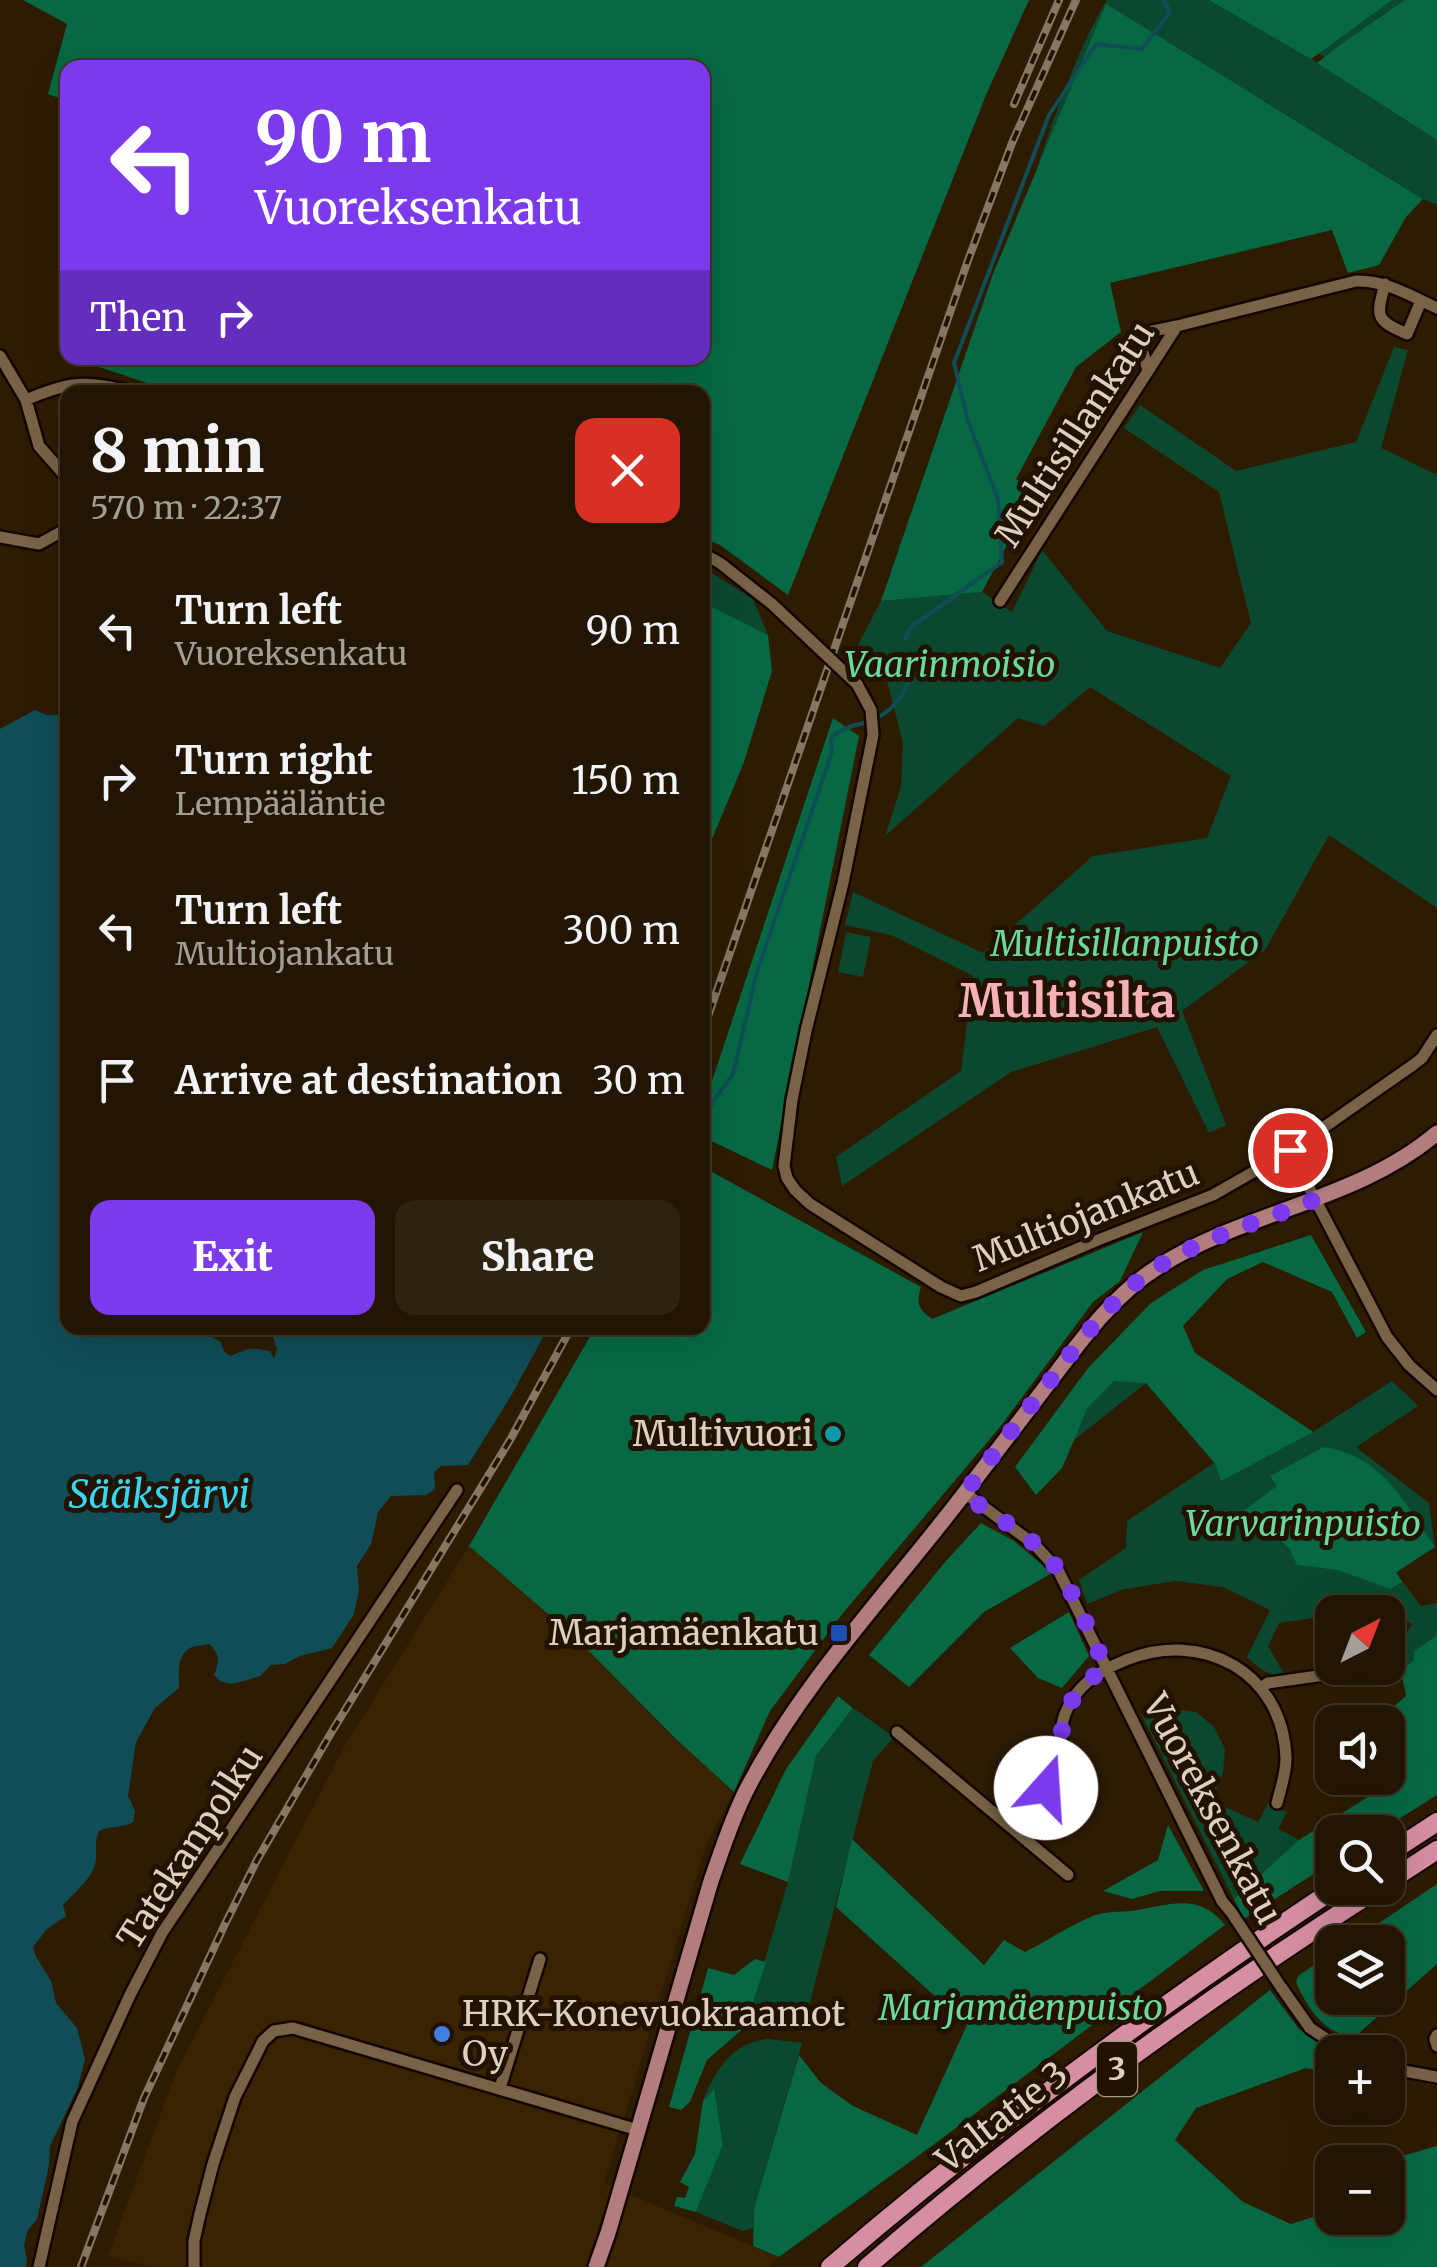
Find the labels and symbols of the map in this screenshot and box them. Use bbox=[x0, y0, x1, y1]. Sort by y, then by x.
street label: Multisillankatu bbox=[986, 313, 1164, 555]
park label: Vaarinmoisio bbox=[845, 643, 1055, 687]
park label: Multisillanpuisto bbox=[989, 922, 1259, 966]
district label: Multisilta bbox=[959, 973, 1175, 1029]
pin bbox=[1248, 1108, 1333, 1193]
street label: Multiojankatu bbox=[966, 1151, 1206, 1281]
place label: Multivuori bbox=[633, 1412, 813, 1456]
marker: Multivuori bbox=[822, 1423, 844, 1445]
water label: Sääksjärvi bbox=[68, 1471, 250, 1518]
park label: Varvarinpuisto bbox=[1185, 1502, 1421, 1546]
north arrow bbox=[1315, 1595, 1405, 1685]
place label: Marjamäenkatu bbox=[549, 1611, 819, 1655]
marker: Marjamäenkatu bbox=[828, 1622, 850, 1644]
street label: Vuoreksenkatu bbox=[1132, 1685, 1291, 1932]
position arrow bbox=[994, 1736, 1098, 1840]
street label: Tatekanpolku bbox=[108, 1737, 272, 1957]
park label: Marjamäenpuisto bbox=[877, 1986, 1163, 2030]
place label: HRK-Konevuokraamot Oy bbox=[462, 1992, 846, 2076]
marker: HRK-Konevuokraamot Oy bbox=[431, 2023, 453, 2045]
road number: 3 bbox=[1097, 2042, 1137, 2096]
street label: Valtatie 3 bbox=[927, 2052, 1077, 2183]

